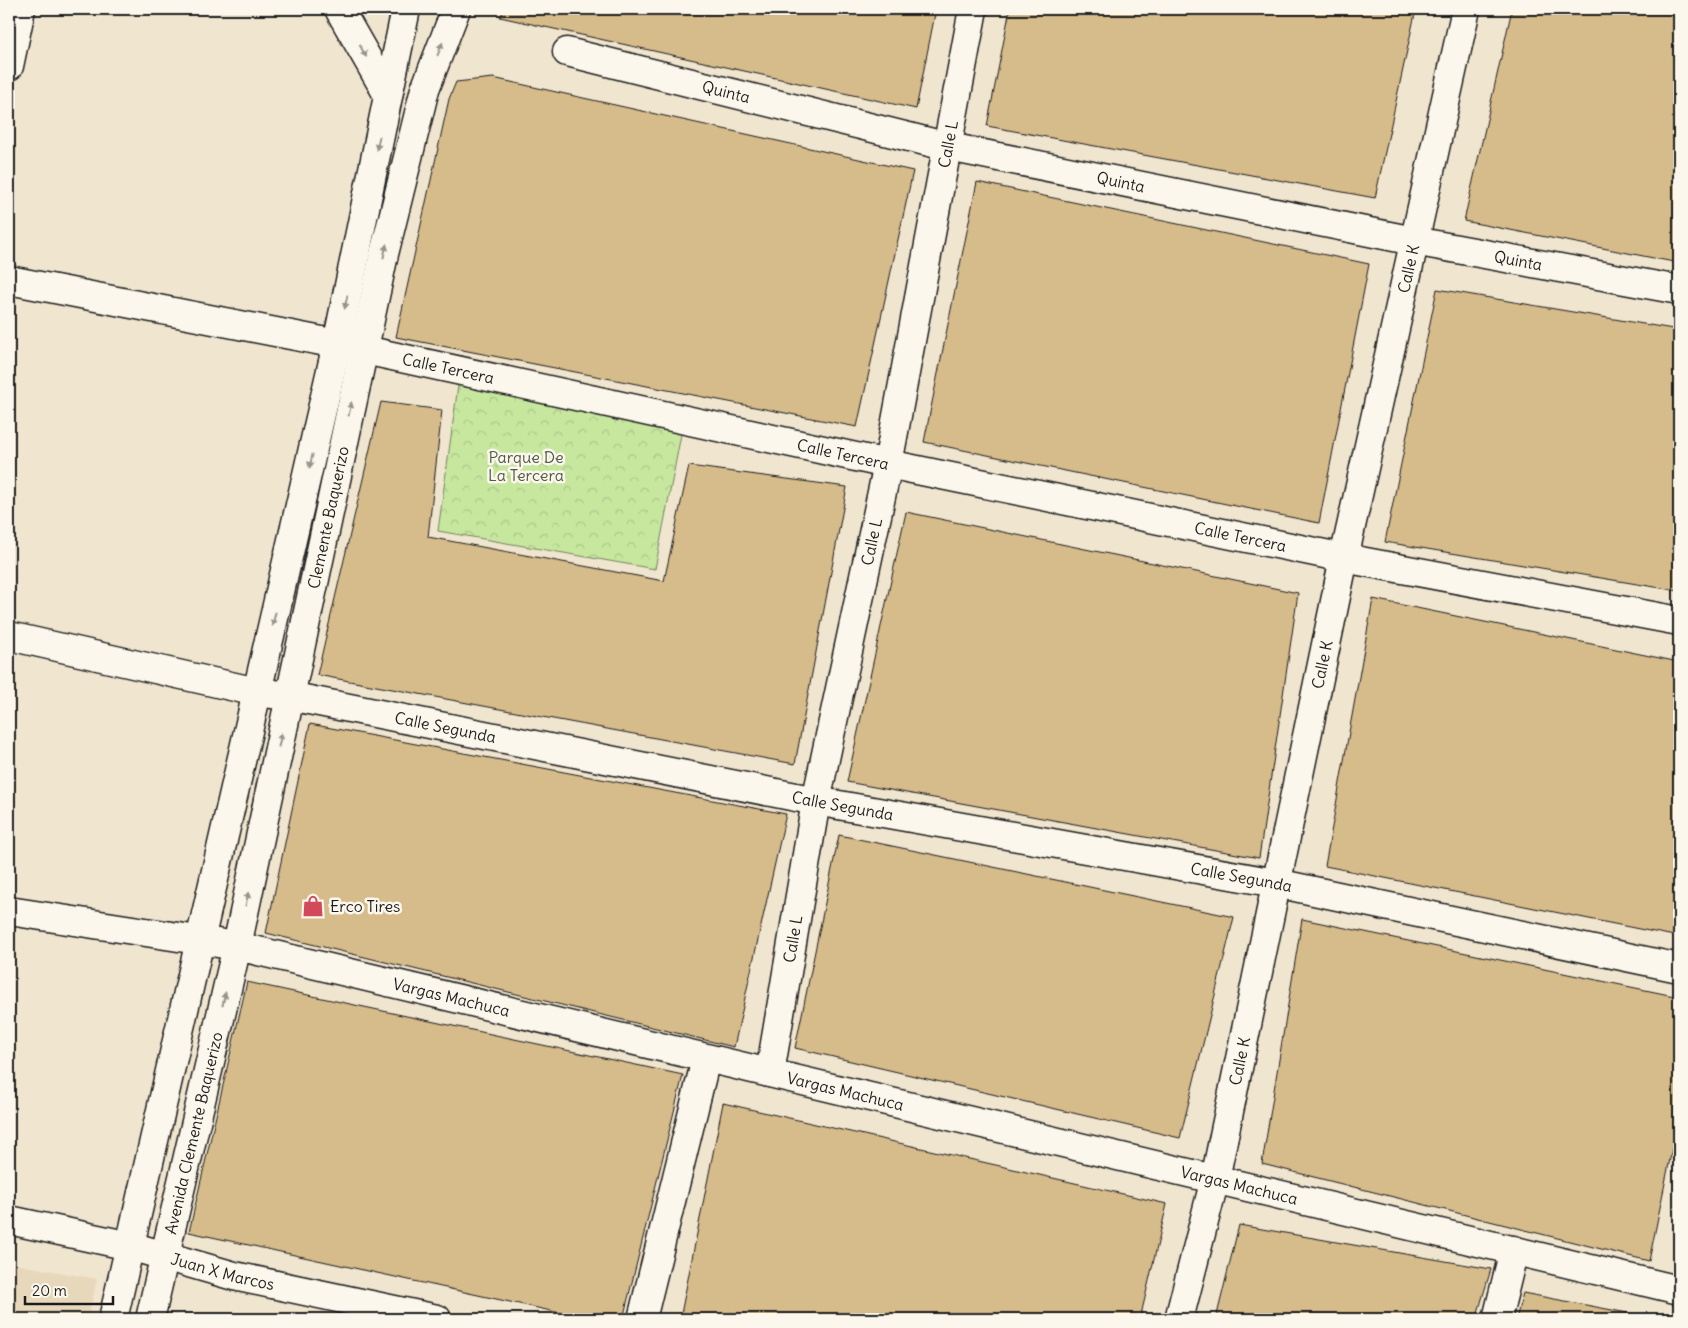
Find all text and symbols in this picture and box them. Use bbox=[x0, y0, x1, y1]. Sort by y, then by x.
one-way arrow bbox=[437, 41, 444, 56]
one-way arrow bbox=[359, 43, 367, 58]
street label: Quinta bbox=[700, 76, 752, 107]
street label: Calle L bbox=[934, 118, 962, 169]
one-way arrow bbox=[374, 135, 382, 151]
street label: Quinta bbox=[1095, 167, 1147, 196]
street label: Calle K bbox=[1393, 243, 1423, 295]
one-way arrow bbox=[381, 244, 389, 259]
street label: Quinta bbox=[1492, 246, 1544, 275]
one-way arrow bbox=[342, 295, 350, 310]
street label: Calle Tercera bbox=[400, 349, 496, 388]
one-way arrow bbox=[346, 402, 354, 417]
street label: Calle Tercera bbox=[795, 434, 891, 474]
street label: Clemente Baquerizo bbox=[303, 444, 353, 591]
park label: Parque De La Tercera bbox=[488, 447, 564, 485]
one-way arrow bbox=[307, 453, 315, 468]
street label: Calle L bbox=[857, 516, 886, 567]
street label: Calle Tercera bbox=[1193, 517, 1288, 556]
one-way arrow bbox=[270, 612, 278, 627]
street label: Calle K bbox=[1307, 638, 1337, 691]
street label: Calle Segunda bbox=[393, 707, 498, 747]
one-way arrow bbox=[276, 732, 284, 747]
street label: Calle Segunda bbox=[790, 786, 895, 825]
street label: Calle Segunda bbox=[1189, 858, 1294, 896]
one-way arrow bbox=[243, 891, 251, 906]
shop icon: Erco Tires bbox=[300, 893, 326, 919]
place label: Erco Tires bbox=[330, 896, 400, 916]
street label: Calle L bbox=[779, 913, 807, 964]
street label: Vargas Machuca bbox=[391, 974, 512, 1021]
one-way arrow bbox=[220, 992, 228, 1007]
street label: Avenida Clemente Baquerizo bbox=[160, 1030, 227, 1236]
street label: Calle K bbox=[1225, 1035, 1254, 1087]
street label: Vargas Machuca bbox=[785, 1067, 906, 1115]
street label: Vargas Machuca bbox=[1179, 1161, 1300, 1209]
street label: Juan X Marcos bbox=[169, 1248, 276, 1294]
scale bar bbox=[25, 1273, 112, 1305]
text: 20 m bbox=[32, 1281, 67, 1300]

